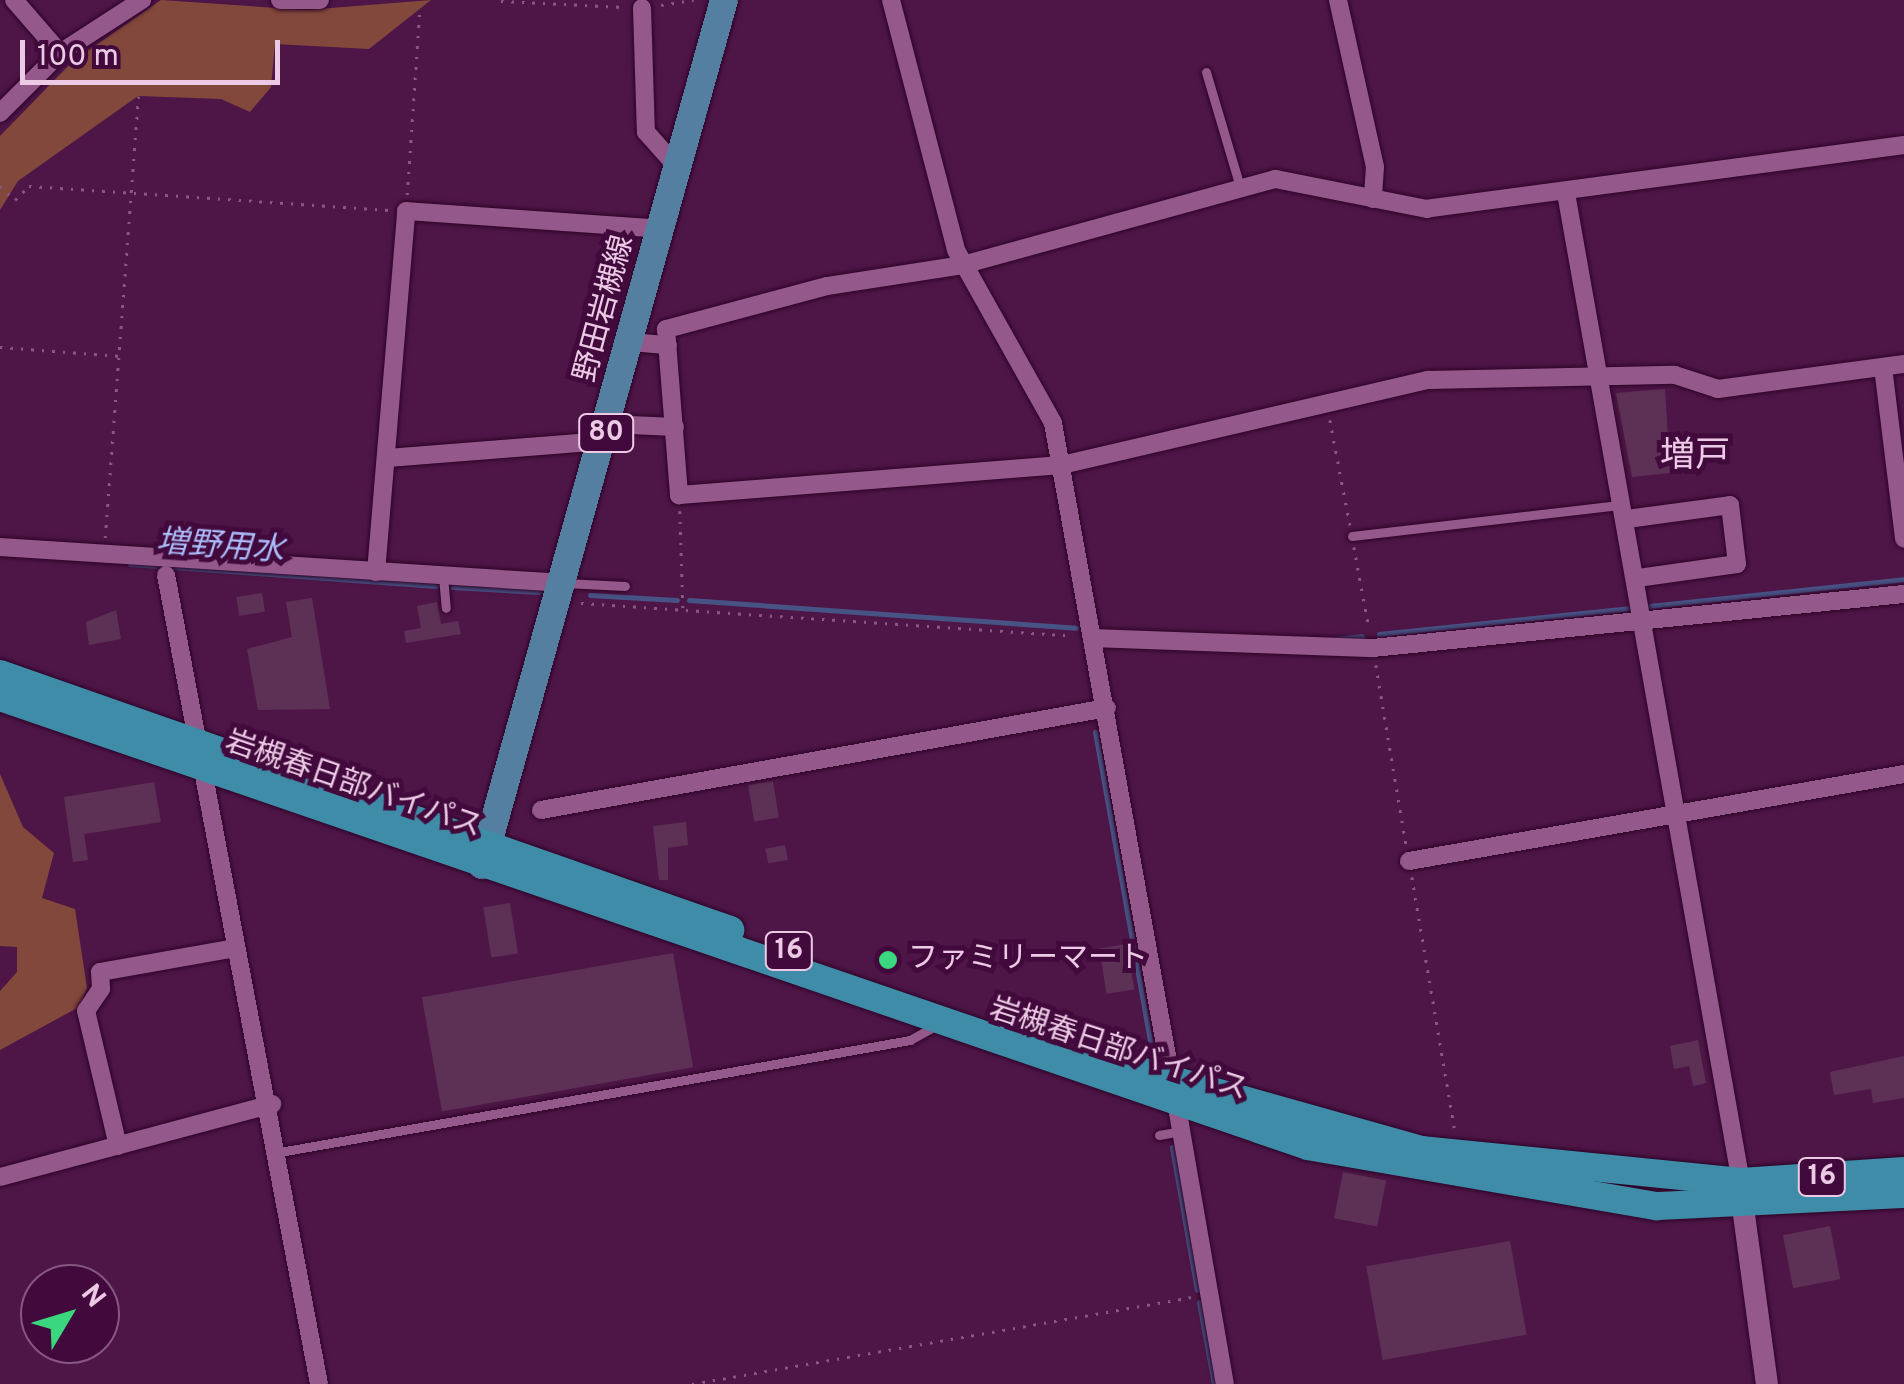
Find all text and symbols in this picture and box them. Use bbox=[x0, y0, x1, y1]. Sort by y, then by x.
scale bar bbox=[25, 20, 285, 82]
text: 100 m bbox=[37, 39, 119, 76]
street label: 野田岩槻線 bbox=[569, 232, 643, 386]
road number: 80 bbox=[576, 410, 636, 456]
district label: 増戸 bbox=[1660, 436, 1730, 478]
water label: 増野用水 bbox=[155, 524, 285, 572]
street label: 岩槻春日部バイパス bbox=[219, 725, 487, 847]
road number: 16 bbox=[764, 928, 814, 974]
place label: ファミリーマート bbox=[908, 942, 1148, 978]
marker: ファミリーマート bbox=[877, 949, 899, 971]
street label: 岩槻春日部バイパス bbox=[984, 992, 1252, 1110]
road number: 16 bbox=[1797, 1154, 1847, 1200]
north arrow bbox=[20, 1264, 120, 1364]
text: N bbox=[72, 1278, 112, 1316]

